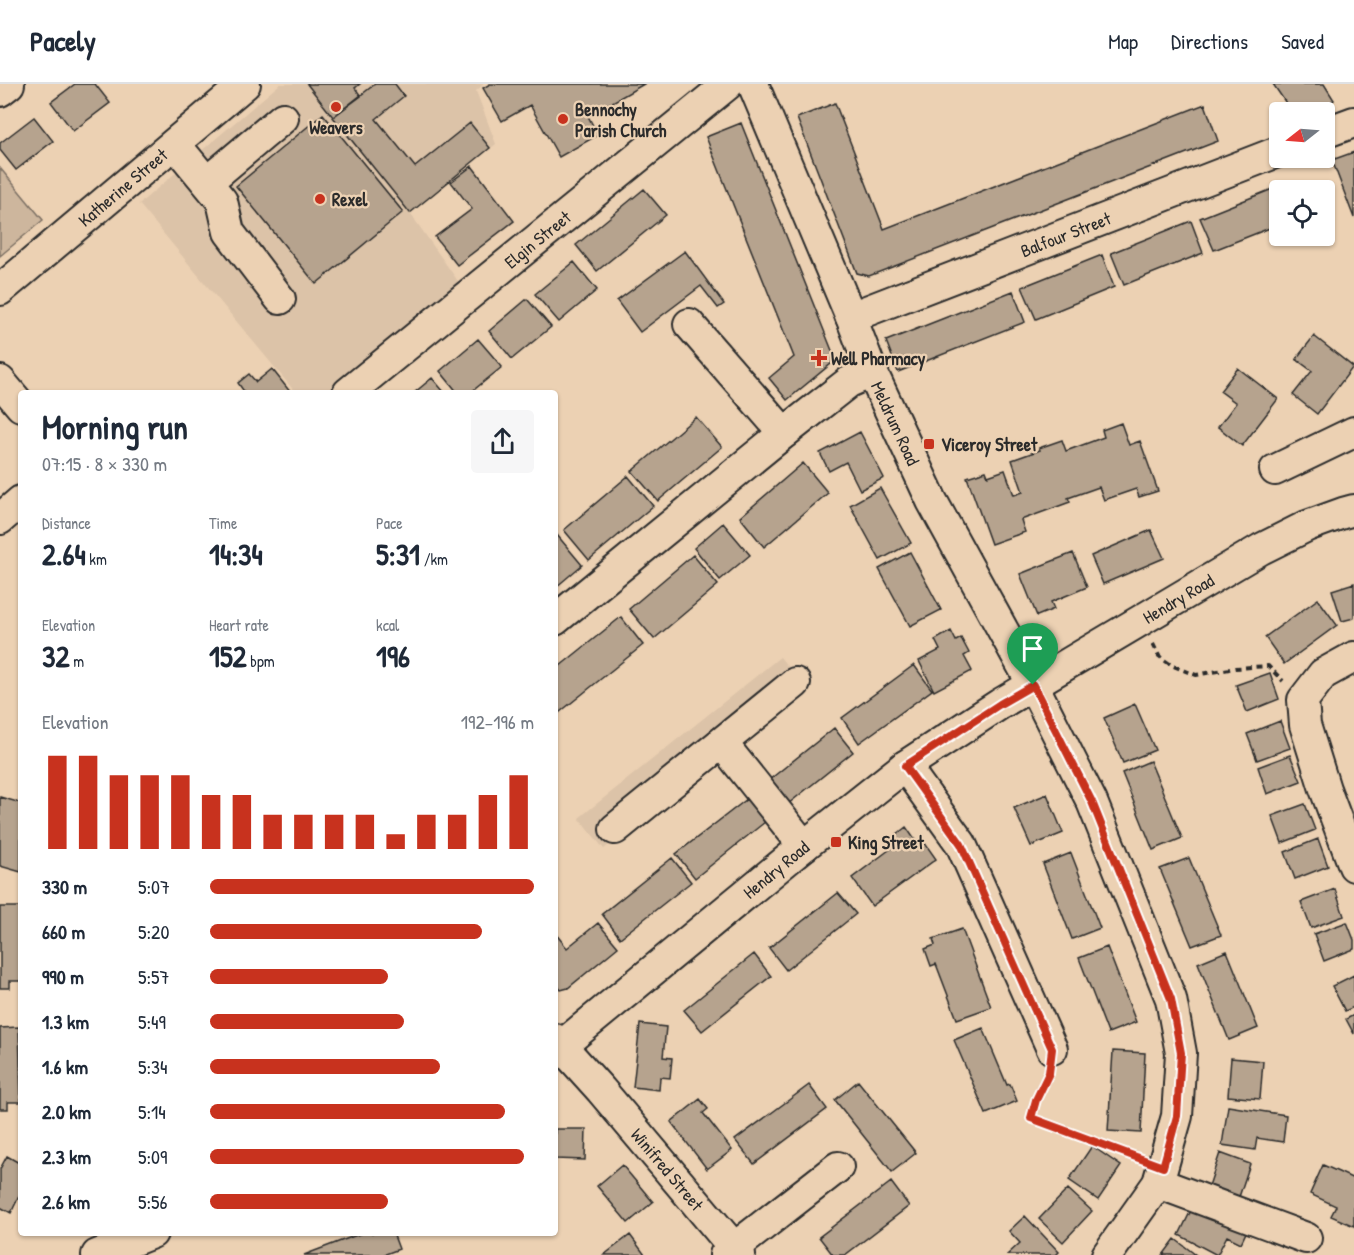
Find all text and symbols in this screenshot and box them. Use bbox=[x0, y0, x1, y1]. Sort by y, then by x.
text: Pacely bbox=[30, 22, 96, 60]
text: Map bbox=[1108, 27, 1138, 56]
text: Directions bbox=[1171, 27, 1248, 56]
text: Saved bbox=[1281, 27, 1324, 56]
place label: Bennochy Parish Church bbox=[575, 97, 667, 143]
marker: Weavers bbox=[329, 100, 343, 114]
north arrow bbox=[1269, 102, 1335, 168]
map controls bbox=[1269, 102, 1335, 246]
marker: Bennochy Parish Church bbox=[556, 112, 570, 126]
place label: Weavers bbox=[309, 115, 363, 140]
street label: Katherine Street bbox=[72, 142, 173, 232]
button: locate bbox=[1269, 180, 1335, 246]
place label: Rexel bbox=[332, 187, 369, 212]
marker: Rexel bbox=[313, 192, 327, 206]
street label: Elgin Street bbox=[499, 204, 576, 274]
street label: Balfour Street bbox=[1017, 205, 1115, 263]
place label: Well Pharmacy bbox=[831, 346, 926, 372]
marker: Well Pharmacy bbox=[812, 351, 826, 365]
street label: Meldrum Road bbox=[865, 377, 926, 469]
text: Morning run bbox=[42, 405, 188, 449]
button: share bbox=[471, 410, 534, 473]
place label: Viceroy Street bbox=[941, 432, 1038, 458]
marker: Viceroy Street bbox=[922, 437, 936, 451]
text: 07:15 · 8 × 330 m bbox=[42, 450, 167, 477]
text: Distance bbox=[42, 512, 91, 534]
text: Time bbox=[209, 512, 237, 534]
text: Pace bbox=[376, 512, 403, 534]
text: 2.64 bbox=[42, 534, 86, 574]
text: 14:34 bbox=[209, 534, 263, 574]
text: 5:31 bbox=[376, 534, 420, 574]
text: km bbox=[86, 548, 107, 570]
text: /km bbox=[420, 548, 448, 570]
street label: Hendry Road bbox=[1138, 567, 1218, 629]
text: Elevation bbox=[42, 614, 95, 636]
text: Heart rate bbox=[209, 614, 269, 636]
text: kcal bbox=[376, 614, 399, 636]
pin bbox=[1007, 623, 1058, 685]
icon: arrive bbox=[1016, 632, 1049, 665]
text: 32 bbox=[42, 636, 69, 676]
text: 152 bbox=[209, 636, 247, 676]
text: 196 bbox=[376, 636, 410, 676]
text: m bbox=[69, 650, 84, 672]
text: bpm bbox=[247, 650, 275, 672]
text: Elevation bbox=[42, 708, 108, 735]
text: 192–196 m bbox=[461, 708, 534, 735]
place label: King Street bbox=[848, 830, 924, 856]
street label: Hendry Road bbox=[737, 834, 814, 904]
marker: King Street bbox=[829, 835, 843, 849]
text: 330 m bbox=[42, 873, 87, 900]
text: 5:07 bbox=[138, 873, 170, 900]
text: 660 m bbox=[42, 918, 85, 945]
text: 5:20 bbox=[138, 918, 169, 945]
text: 990 m bbox=[42, 963, 84, 990]
text: 5:57 bbox=[138, 963, 169, 990]
text: 1.3 km bbox=[42, 1008, 89, 1035]
text: 5:49 bbox=[138, 1008, 166, 1035]
text: 1.6 km bbox=[42, 1053, 88, 1080]
text: 5:34 bbox=[138, 1053, 168, 1080]
text: 2.0 km bbox=[42, 1098, 91, 1125]
text: 5:14 bbox=[138, 1098, 166, 1125]
street label: Winifred Street bbox=[625, 1122, 710, 1216]
text: 2.3 km bbox=[42, 1143, 91, 1170]
text: 5:09 bbox=[138, 1143, 167, 1170]
text: 2.6 km bbox=[42, 1188, 90, 1215]
text: 5:56 bbox=[138, 1188, 168, 1215]

